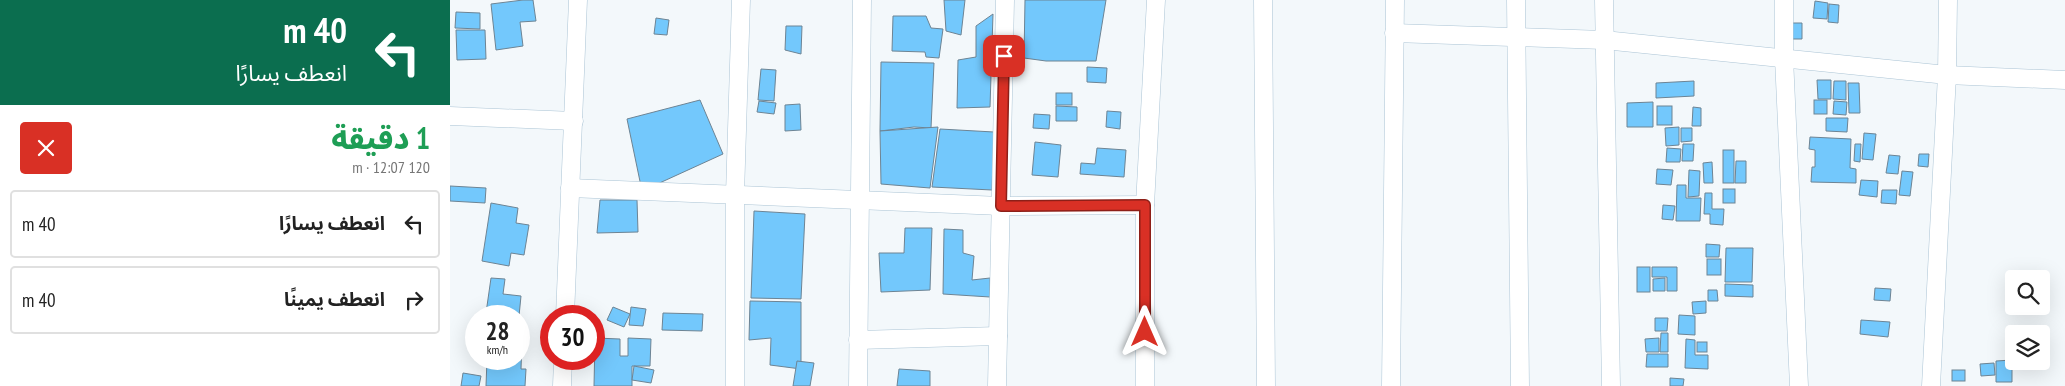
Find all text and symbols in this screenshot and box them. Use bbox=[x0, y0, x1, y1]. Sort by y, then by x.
text: 40 m bbox=[283, 7, 347, 53]
icon: left bbox=[365, 20, 430, 85]
pin bbox=[983, 35, 1025, 77]
icon: arrive bbox=[990, 42, 1018, 70]
text: انعطف يسارًا bbox=[236, 59, 347, 87]
text: 1 دقيقة bbox=[331, 118, 430, 157]
button: close bbox=[20, 122, 72, 174]
text: 120 m · 12:07 bbox=[352, 157, 430, 177]
icon: left bbox=[400, 210, 428, 238]
text: انعطف يسارًا bbox=[279, 211, 385, 235]
text: 40 m bbox=[22, 212, 56, 236]
map controls bbox=[2005, 270, 2050, 370]
button: search bbox=[2005, 270, 2050, 315]
icon: right bbox=[400, 286, 428, 314]
text: انعطف يمينًا bbox=[284, 287, 385, 311]
text: 40 m bbox=[22, 288, 56, 312]
speed limit sign: 30 bbox=[540, 305, 605, 370]
position arrow bbox=[1118, 305, 1170, 357]
text: 28 bbox=[486, 315, 509, 347]
button: layers bbox=[2005, 325, 2050, 370]
text: km/h bbox=[487, 342, 508, 357]

